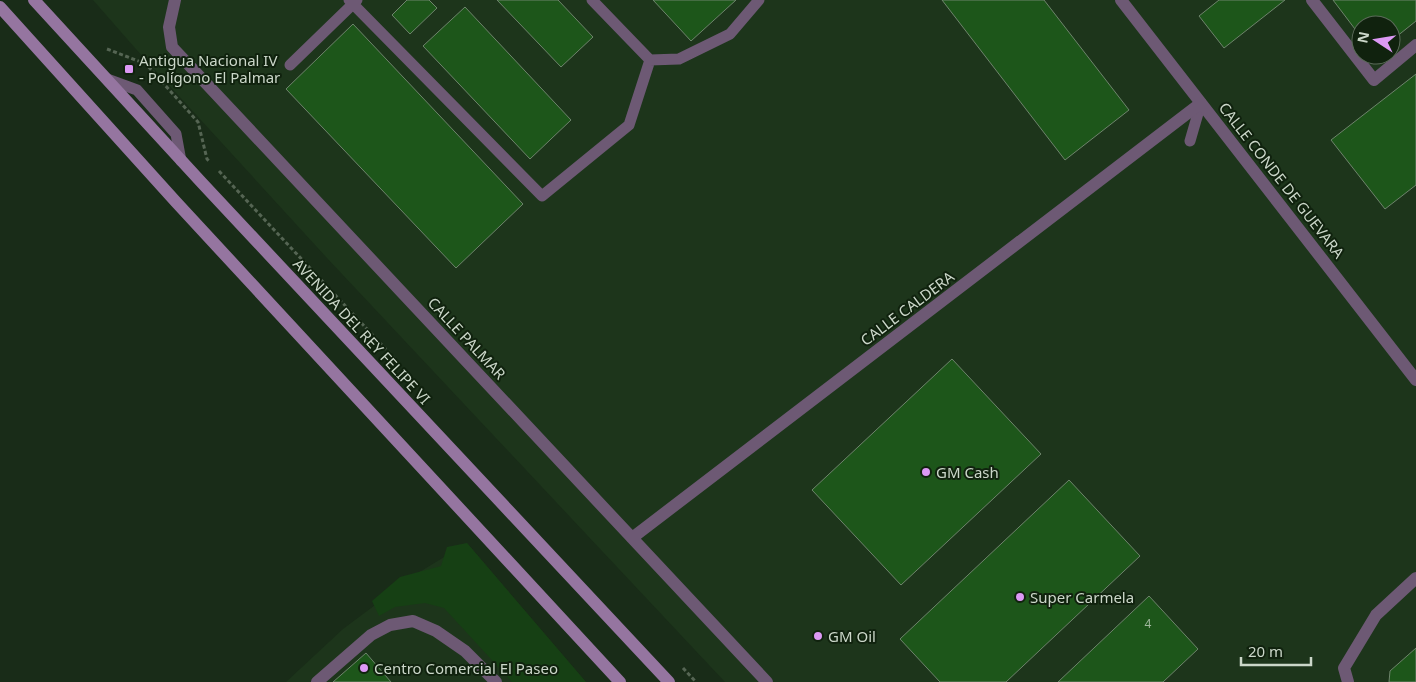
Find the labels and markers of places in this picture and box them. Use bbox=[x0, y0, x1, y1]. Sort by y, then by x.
place label: Antigua Nacional IV - Polígono El Palmar bbox=[139, 50, 280, 87]
marker: Antigua Nacional IV - Polígono El Palmar bbox=[123, 63, 135, 75]
place label: GM Cash bbox=[936, 462, 999, 482]
marker: GM Cash bbox=[920, 466, 932, 478]
place label: Super Carmela bbox=[1030, 587, 1134, 607]
marker: Super Carmela bbox=[1014, 591, 1026, 603]
place label: GM Oil bbox=[828, 626, 876, 646]
marker: GM Oil bbox=[812, 630, 824, 642]
place label: Centro Comercial El Paseo bbox=[374, 658, 558, 678]
marker: Centro Comercial El Paseo bbox=[358, 662, 370, 674]

